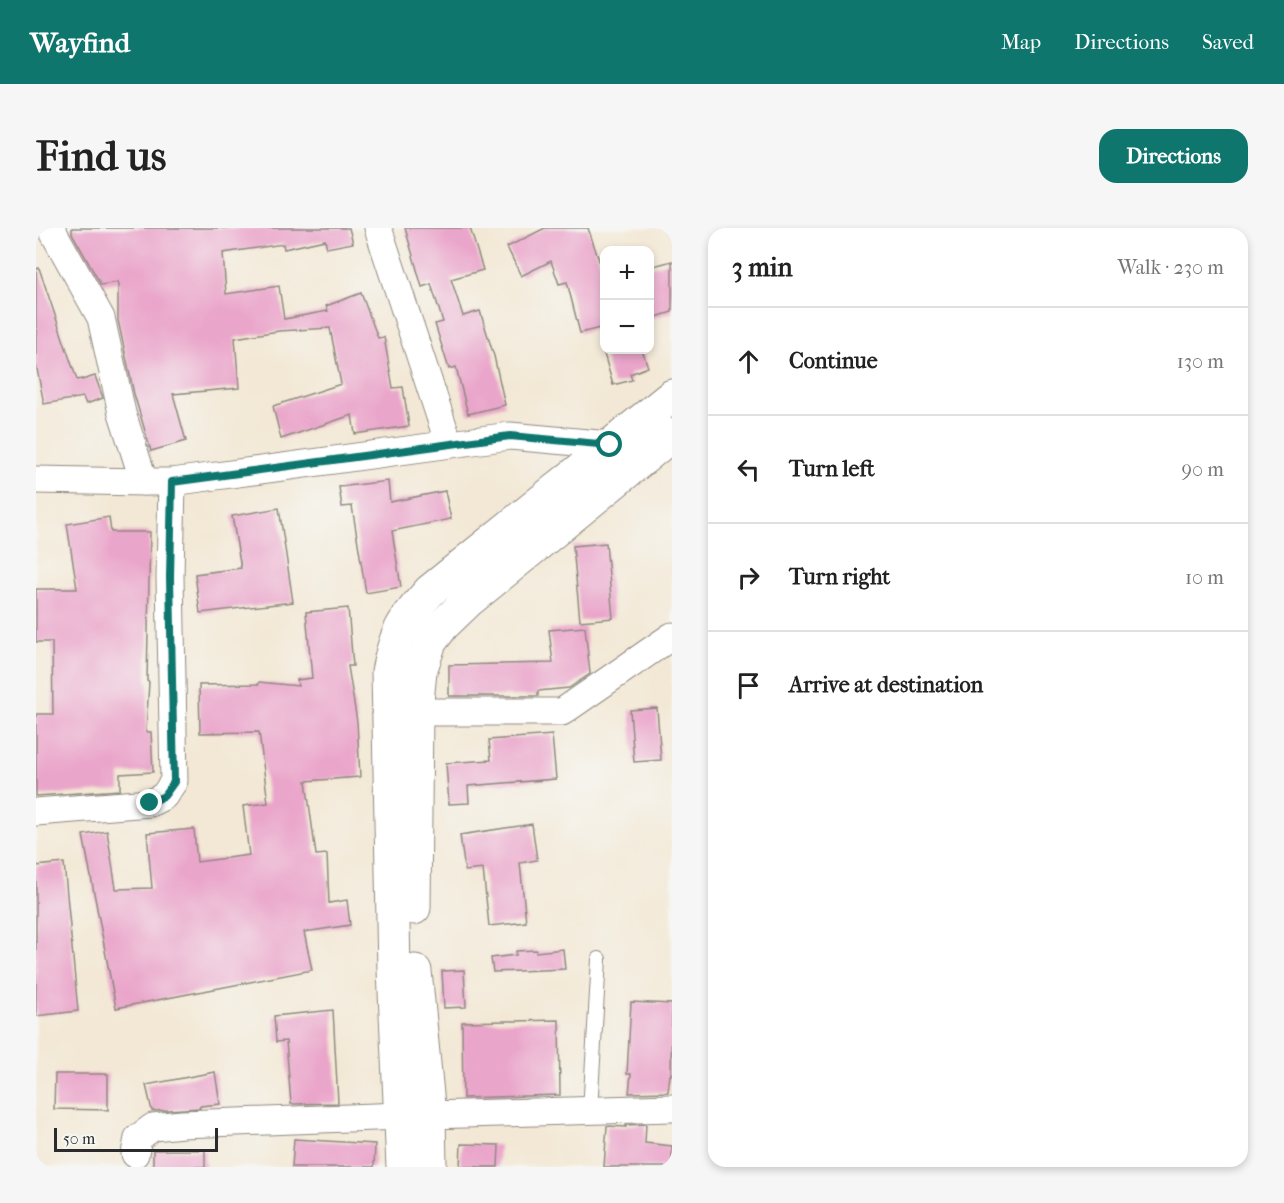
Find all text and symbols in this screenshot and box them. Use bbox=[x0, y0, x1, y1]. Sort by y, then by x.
text: Wayfind bbox=[30, 26, 130, 59]
text: Map bbox=[1001, 30, 1041, 54]
text: Directions bbox=[1074, 30, 1169, 54]
text: Saved bbox=[1202, 30, 1254, 54]
button: Directions bbox=[1099, 129, 1248, 183]
text: Find us bbox=[36, 132, 166, 181]
map controls bbox=[600, 246, 654, 354]
button: + bbox=[600, 246, 654, 300]
text: 3 min bbox=[732, 252, 793, 283]
text: Walk · 230 m bbox=[1118, 256, 1224, 279]
button: − bbox=[600, 300, 654, 354]
icon: ahead bbox=[732, 345, 765, 378]
text: Continue bbox=[789, 348, 878, 374]
text: 130 m bbox=[1177, 350, 1224, 373]
route start bbox=[596, 431, 622, 457]
icon: left bbox=[732, 453, 765, 486]
text: Turn left bbox=[789, 456, 875, 482]
text: 90 m bbox=[1182, 458, 1224, 481]
icon: right bbox=[732, 561, 765, 594]
text: Turn right bbox=[789, 564, 890, 590]
text: 10 m bbox=[1185, 566, 1224, 589]
icon: arrive bbox=[732, 669, 765, 702]
text: Arrive at destination bbox=[789, 672, 983, 698]
route end bbox=[136, 789, 162, 815]
scale bar bbox=[54, 1125, 218, 1152]
text: 50 m bbox=[63, 1129, 95, 1148]

